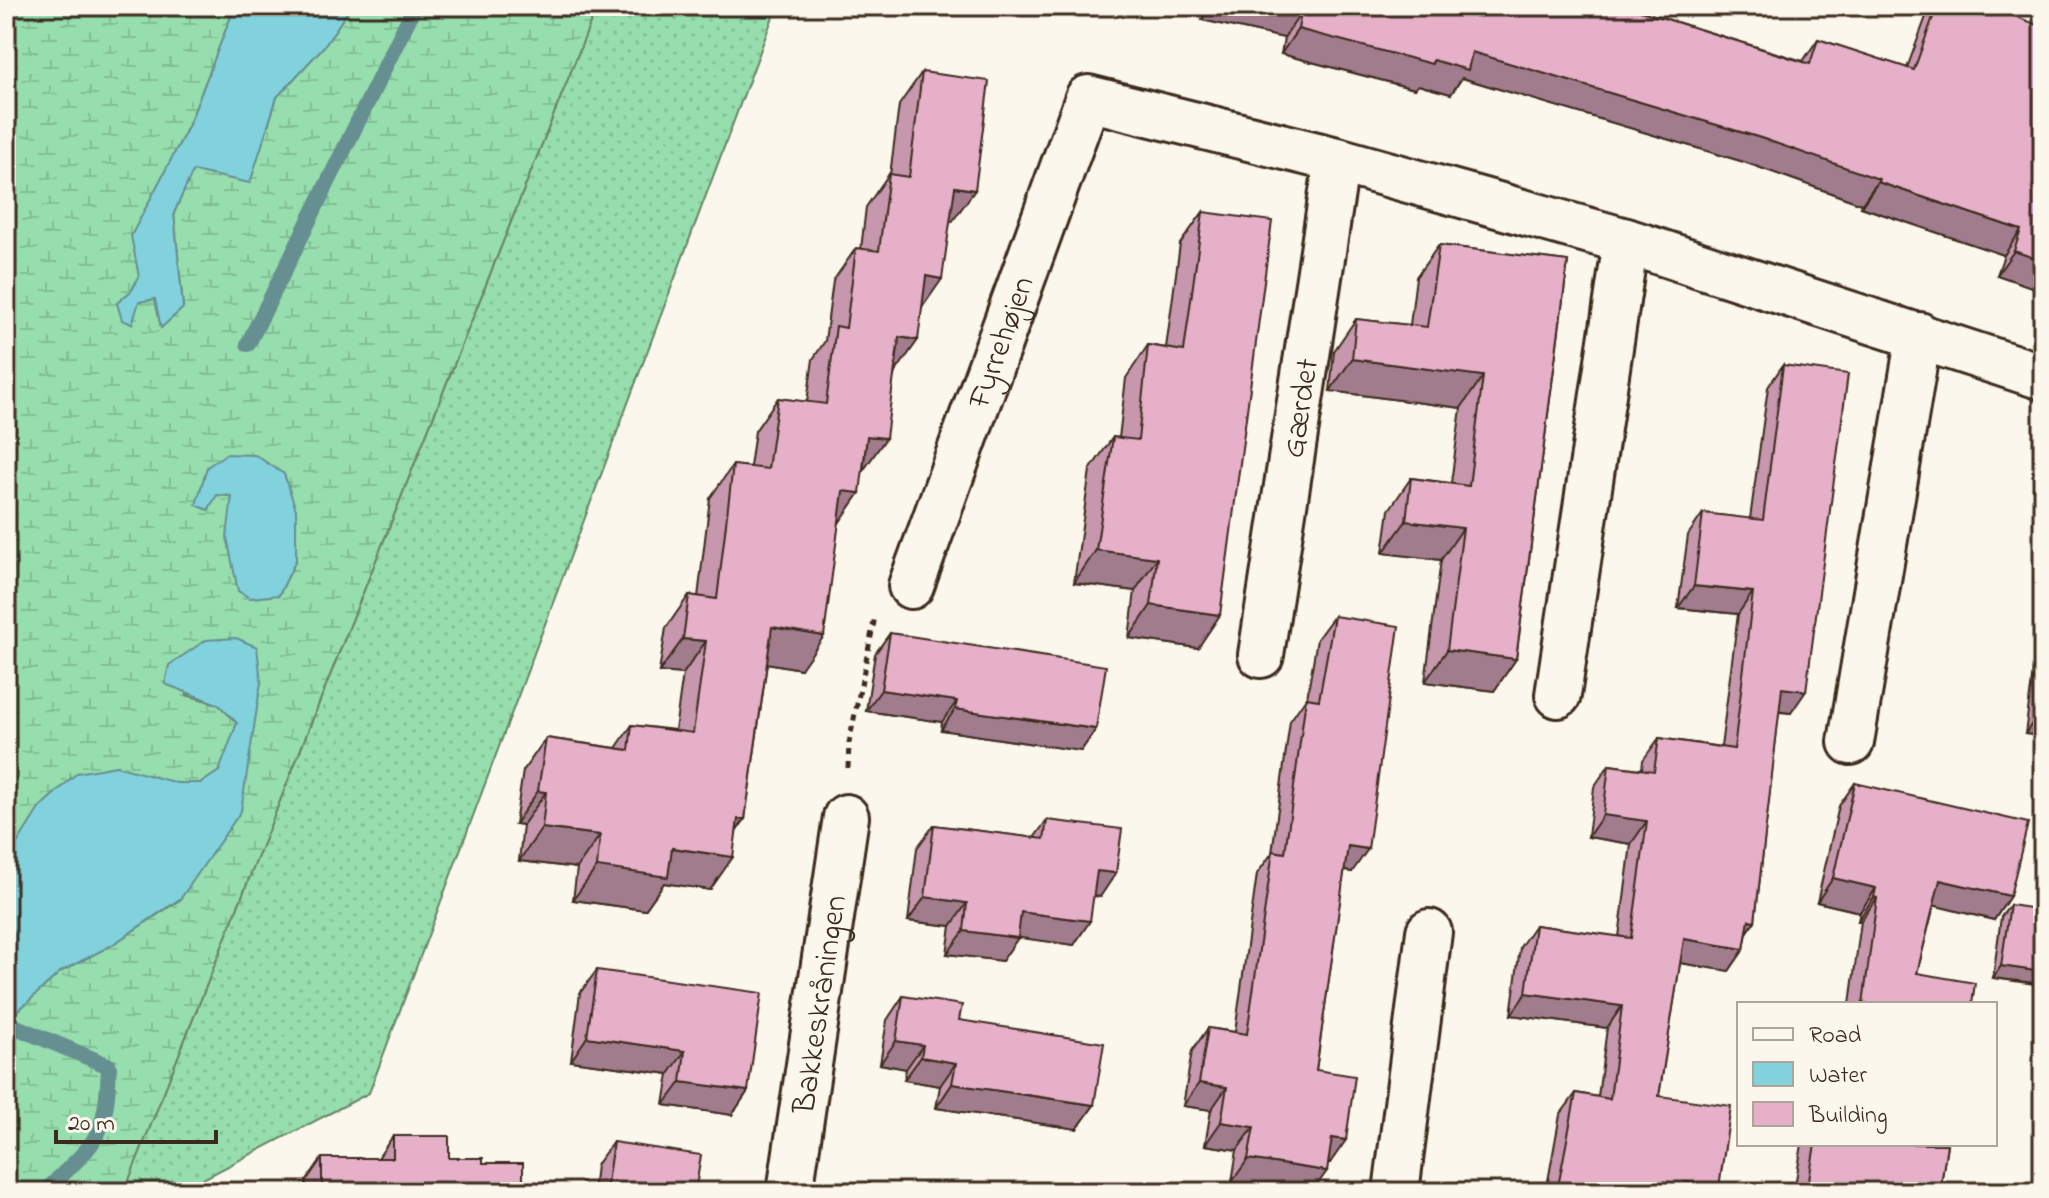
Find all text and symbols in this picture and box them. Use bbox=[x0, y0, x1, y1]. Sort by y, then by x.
street label: Fyrrehøjen bbox=[957, 270, 1048, 416]
street label: Gærdet bbox=[1272, 355, 1333, 461]
street label: Bakkeskråningen bbox=[782, 892, 861, 1118]
legend bbox=[1737, 1002, 1997, 1146]
text: Road bbox=[1809, 1019, 1862, 1054]
text: Water bbox=[1809, 1059, 1867, 1094]
scale bar bbox=[56, 1094, 216, 1144]
text: Building bbox=[1808, 1099, 1888, 1134]
text: 20 m bbox=[68, 1107, 115, 1142]

